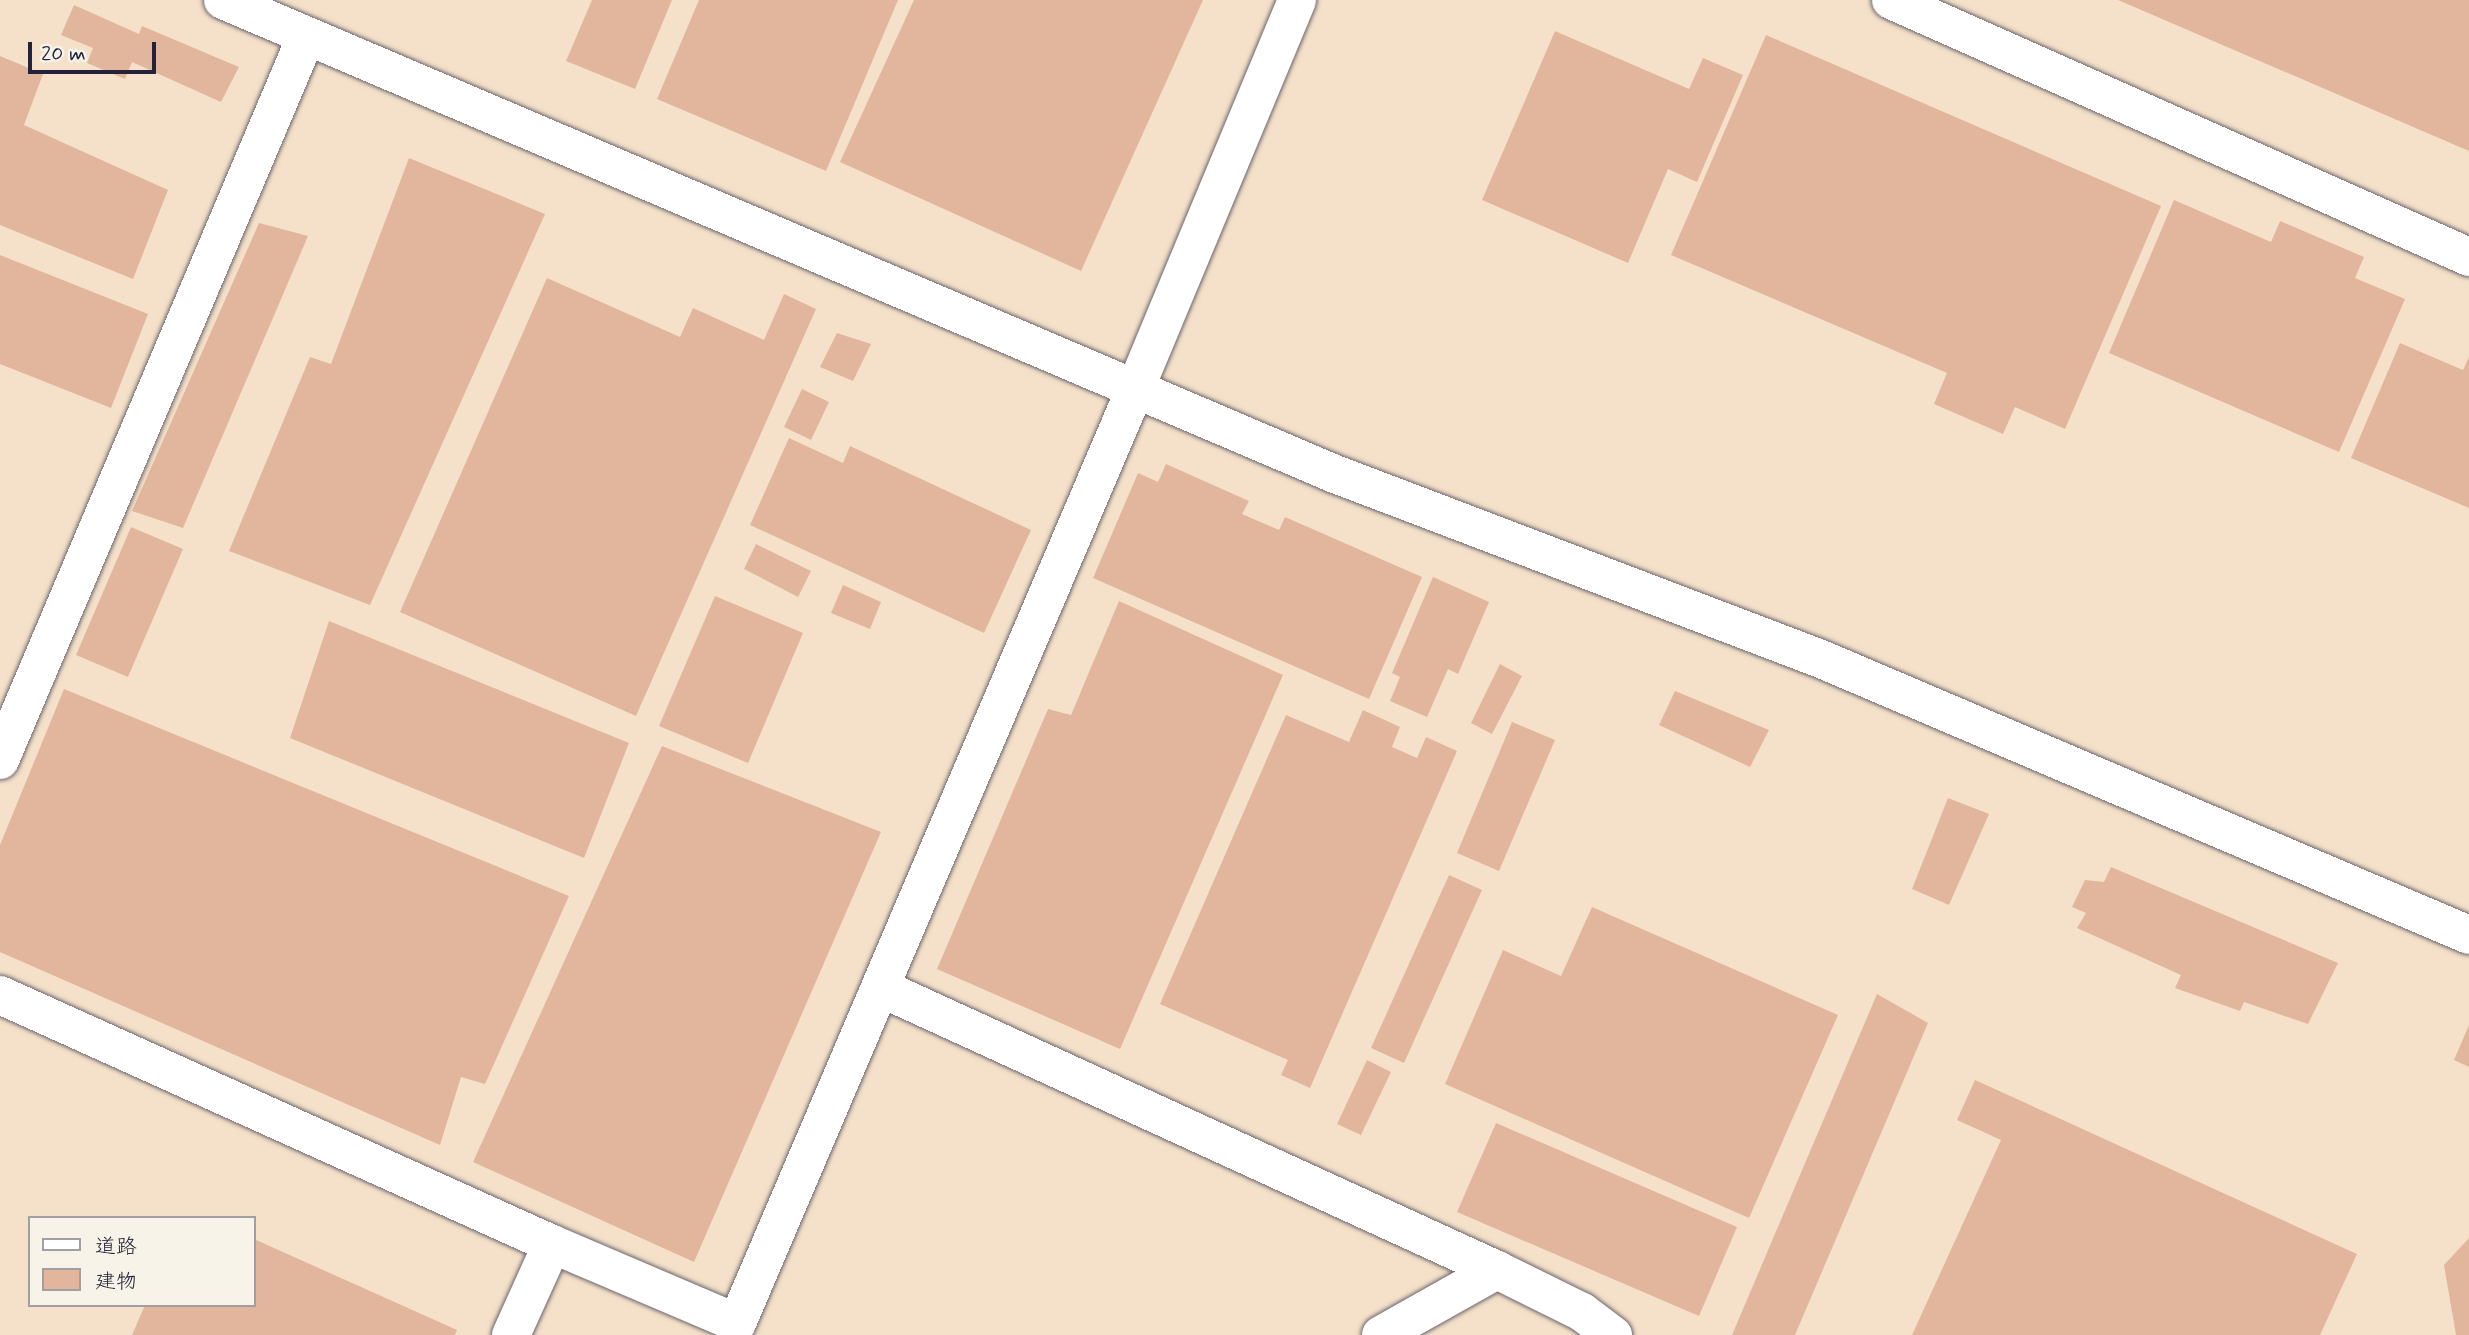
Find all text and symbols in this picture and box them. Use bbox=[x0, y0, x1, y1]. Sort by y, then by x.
scale bar bbox=[32, 28, 159, 72]
text: 20 m bbox=[41, 40, 86, 68]
legend bbox=[28, 1216, 256, 1307]
text: 道路 bbox=[95, 1233, 137, 1261]
text: 建物 bbox=[95, 1268, 137, 1296]

